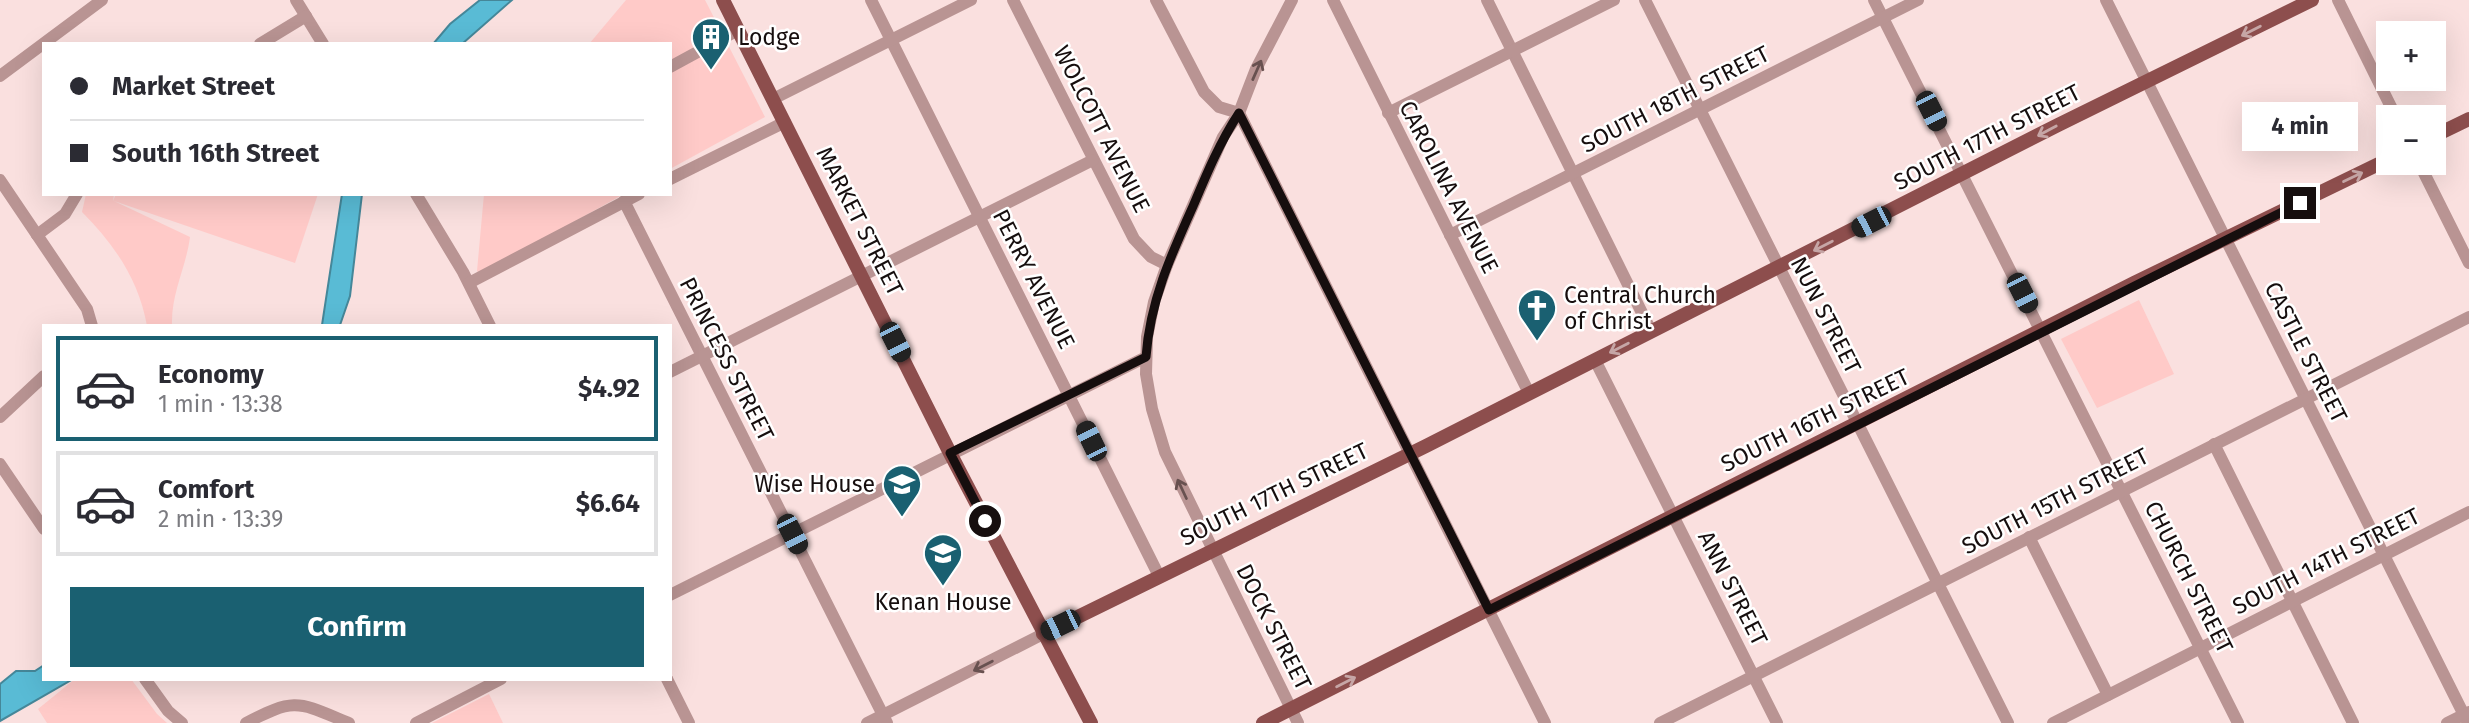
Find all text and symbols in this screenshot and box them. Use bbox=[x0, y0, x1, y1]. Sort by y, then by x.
building icon: Lodge bbox=[690, 16, 732, 71]
map controls bbox=[2376, 21, 2446, 175]
button: + bbox=[2376, 21, 2446, 91]
place label: Lodge bbox=[738, 23, 800, 51]
one-way arrow bbox=[2241, 24, 2262, 38]
street label: SOUTH 18TH STREET bbox=[1576, 39, 1774, 159]
street label: WOLCOTT AVENUE bbox=[1048, 41, 1156, 217]
one-way arrow bbox=[1250, 60, 1264, 81]
text: Market Street bbox=[112, 71, 275, 102]
street label: SOUTH 17TH STREET bbox=[1889, 78, 2085, 196]
car bbox=[1913, 88, 1950, 134]
street label: CAROLINA AVENUE bbox=[1393, 96, 1505, 278]
callout: 4 min bbox=[2242, 102, 2358, 150]
button: − bbox=[2376, 105, 2446, 175]
text: 4 min bbox=[2271, 112, 2329, 140]
one-way arrow bbox=[2037, 124, 2058, 138]
text: South 16th Street bbox=[112, 138, 319, 169]
street label: MARKET STREET bbox=[810, 142, 910, 300]
one-way arrow bbox=[2342, 169, 2363, 183]
route end bbox=[2284, 187, 2316, 219]
car bbox=[1848, 203, 1895, 241]
street label: PERRY AVENUE bbox=[987, 205, 1081, 353]
one-way arrow bbox=[1813, 239, 1834, 253]
street label: NUN STREET bbox=[1785, 252, 1867, 378]
car bbox=[2004, 270, 2041, 316]
street label: PRINCESS STREET bbox=[674, 272, 780, 446]
street label: CASTLE STREET bbox=[2259, 277, 2354, 427]
place label: Central Church of Christ bbox=[1564, 281, 1716, 335]
church icon: Central Church of Christ bbox=[1516, 287, 1558, 342]
car bbox=[877, 319, 914, 365]
one-way arrow bbox=[1610, 341, 1630, 355]
icon: car bbox=[74, 357, 137, 420]
text: Economy bbox=[158, 359, 264, 390]
street label: SOUTH 16TH STREET bbox=[1716, 362, 1914, 478]
text: $4.92 bbox=[578, 373, 640, 404]
text: 1 min · 13:38 bbox=[158, 390, 283, 418]
car bbox=[1073, 418, 1110, 464]
street label: SOUTH 17TH STREET bbox=[1176, 436, 1373, 552]
street label: SOUTH 15TH STREET bbox=[1957, 442, 2153, 560]
school or university icon: Wise House bbox=[881, 463, 923, 518]
place label: Wise House bbox=[754, 470, 875, 498]
icon: car bbox=[74, 472, 137, 535]
text: Comfort bbox=[158, 474, 254, 505]
one-way arrow bbox=[1175, 479, 1188, 500]
text: $6.64 bbox=[576, 488, 640, 519]
street label: CHURCH STREET bbox=[2139, 497, 2239, 658]
street label: SOUTH 14TH STREET bbox=[2228, 502, 2424, 620]
text: 2 min · 13:39 bbox=[158, 505, 283, 533]
route start bbox=[969, 505, 1001, 537]
car bbox=[774, 511, 811, 557]
street label: ANN STREET bbox=[1692, 526, 1774, 650]
school or university icon: Kenan House bbox=[922, 532, 964, 587]
street label: DOCK STREET bbox=[1230, 559, 1318, 695]
button: Confirm bbox=[70, 587, 644, 667]
place label: Kenan House bbox=[874, 588, 1012, 616]
car bbox=[1037, 606, 1084, 644]
one-way arrow bbox=[973, 659, 994, 673]
one-way arrow bbox=[1335, 674, 1355, 688]

